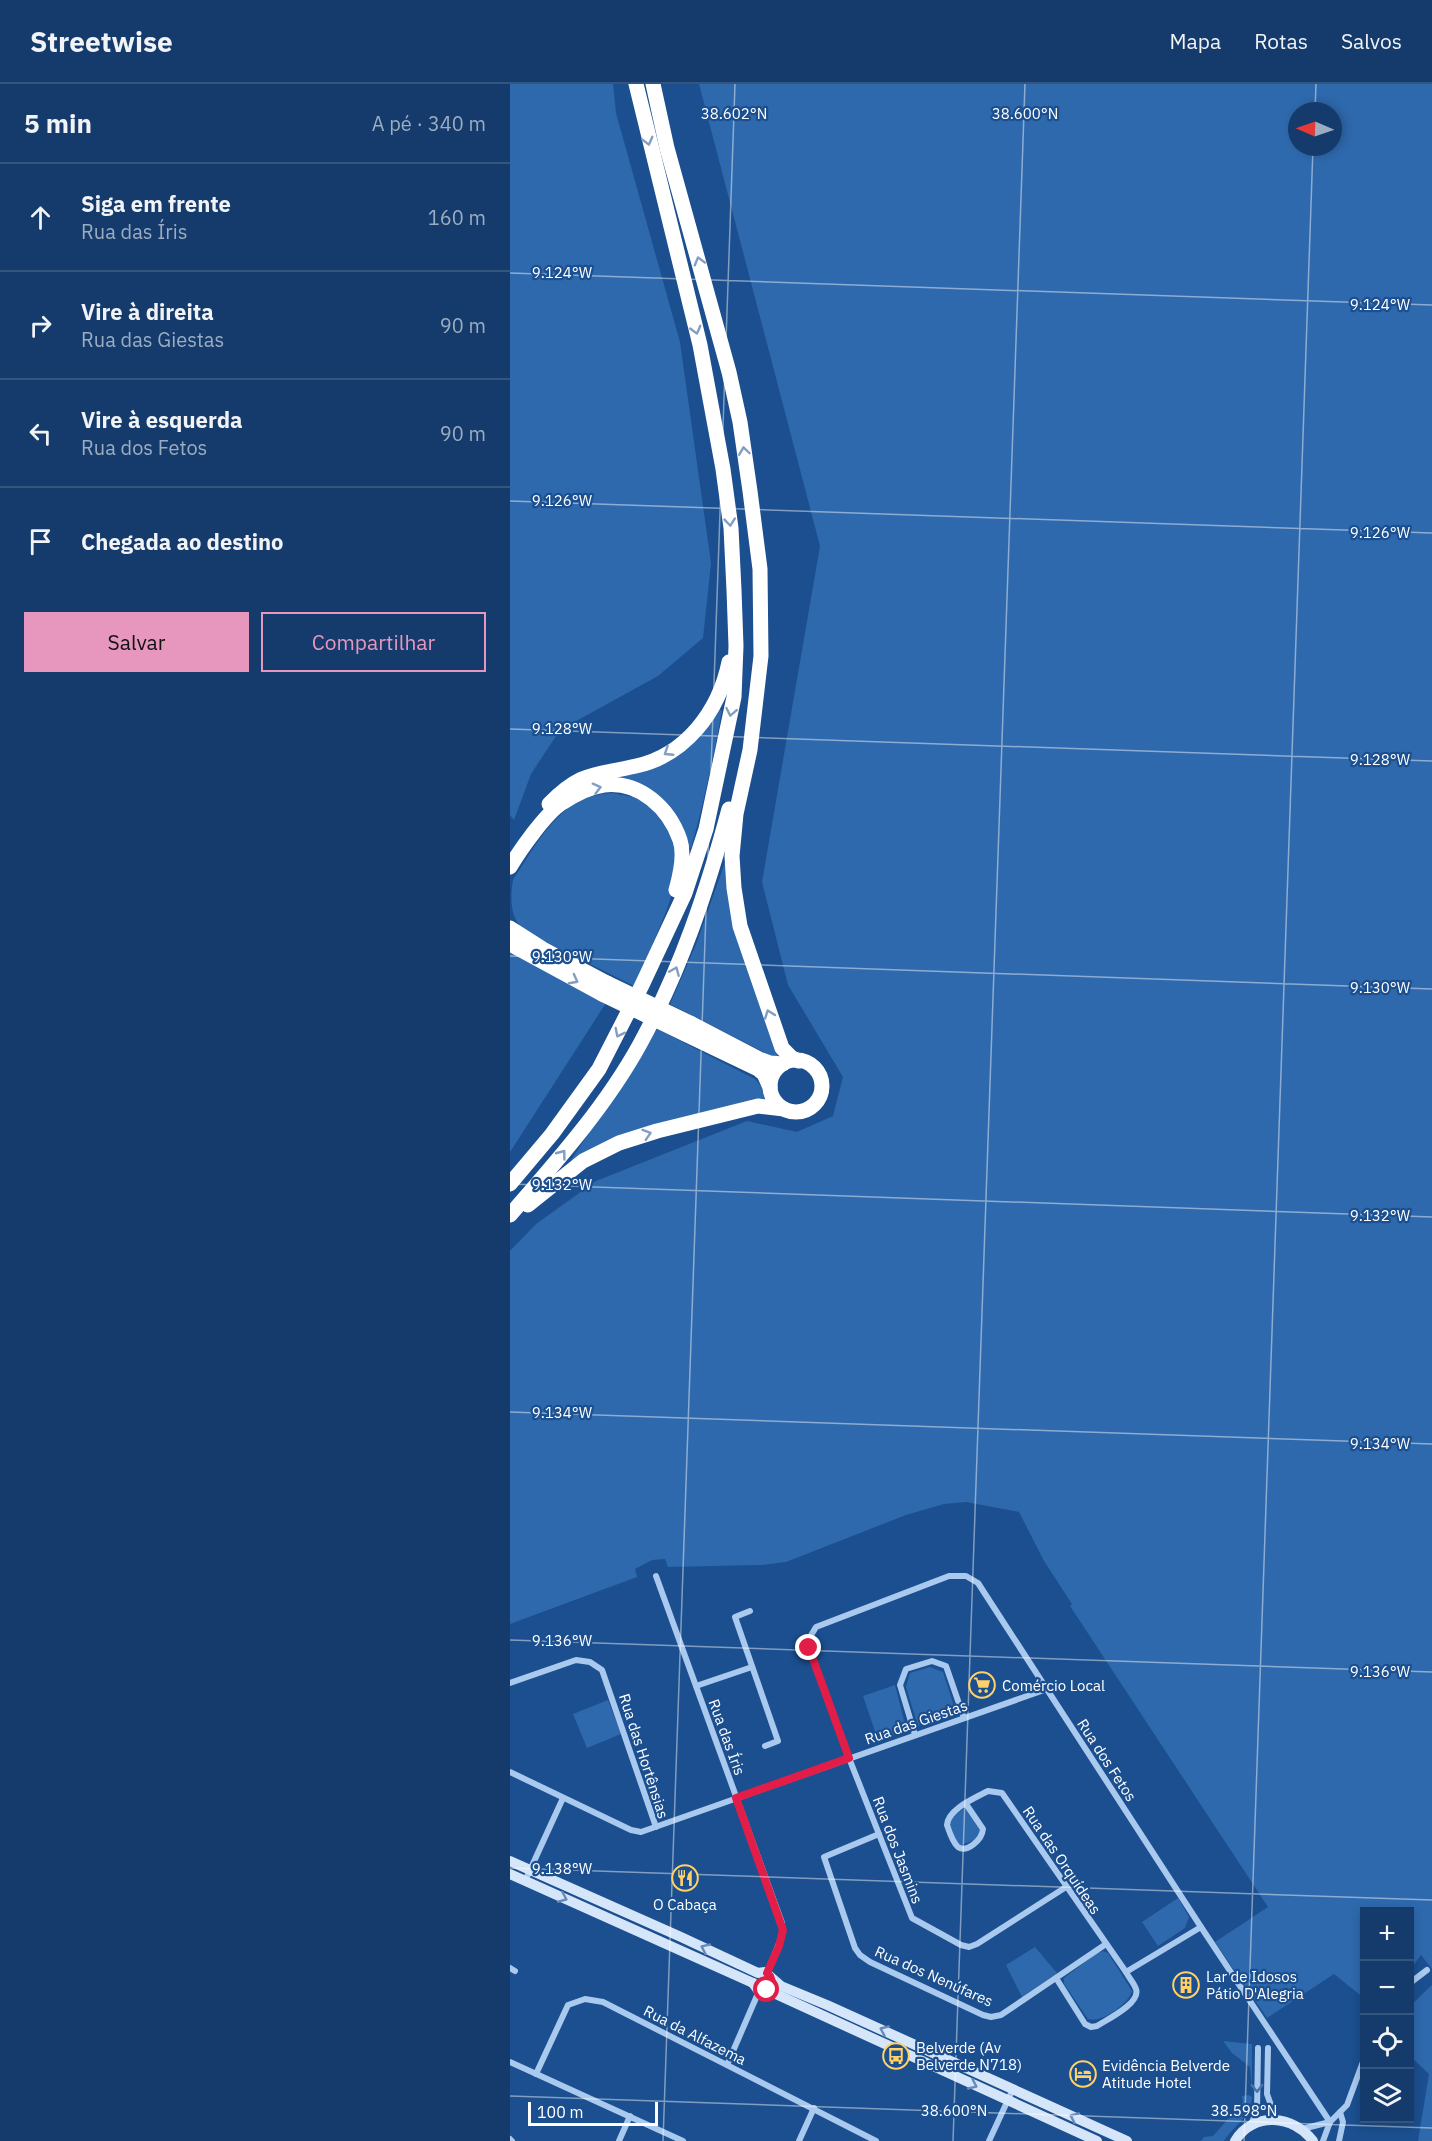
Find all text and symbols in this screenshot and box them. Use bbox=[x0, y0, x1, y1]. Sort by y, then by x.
text: Streetwise bbox=[30, 23, 173, 60]
text: Mapa bbox=[1170, 27, 1221, 55]
text: Rotas bbox=[1254, 27, 1308, 55]
text: Salvos bbox=[1341, 27, 1402, 55]
north arrow bbox=[1288, 102, 1342, 156]
text: 38.602°N bbox=[701, 104, 767, 123]
text: 38.600°N bbox=[992, 104, 1058, 123]
text: 5 min bbox=[24, 106, 92, 140]
text: A pé · 340 m bbox=[372, 110, 486, 137]
one-way arrow bbox=[641, 136, 654, 146]
text: Siga em frente bbox=[81, 189, 231, 218]
icon: ahead bbox=[24, 201, 57, 234]
text: 160 m bbox=[428, 204, 486, 231]
text: Rua das Íris bbox=[81, 218, 187, 245]
one-way arrow bbox=[694, 256, 706, 267]
text: 9.124°W bbox=[532, 263, 593, 282]
text: 9.124°W bbox=[1350, 295, 1411, 314]
text: Vire à direita bbox=[81, 297, 214, 326]
icon: right bbox=[24, 309, 57, 342]
text: 90 m bbox=[440, 312, 486, 339]
one-way arrow bbox=[689, 324, 701, 335]
text: Rua das Giestas bbox=[81, 326, 224, 353]
text: Vire à esquerda bbox=[81, 405, 243, 434]
icon: left bbox=[24, 417, 57, 450]
text: 90 m bbox=[440, 420, 486, 447]
text: Rua dos Fetos bbox=[81, 434, 207, 461]
one-way arrow bbox=[739, 446, 751, 455]
text: 9.126°W bbox=[532, 491, 593, 510]
one-way arrow bbox=[723, 518, 736, 527]
text: 9.126°W bbox=[1350, 523, 1411, 542]
icon: arrive bbox=[24, 525, 57, 558]
text: Chegada ao destino bbox=[81, 527, 284, 556]
button: Salvar bbox=[24, 612, 249, 672]
button: Compartilhar bbox=[261, 612, 486, 672]
one-way arrow bbox=[725, 706, 738, 716]
text: 9.128°W bbox=[532, 719, 593, 738]
one-way arrow bbox=[664, 745, 675, 756]
text: 9.128°W bbox=[1350, 750, 1411, 769]
one-way arrow bbox=[592, 782, 602, 795]
text: 9.130°W bbox=[532, 947, 593, 966]
one-way arrow bbox=[668, 967, 680, 978]
one-way arrow bbox=[568, 972, 579, 984]
text: 9.130°W bbox=[1350, 978, 1411, 997]
one-way arrow bbox=[764, 1009, 776, 1020]
one-way arrow bbox=[615, 1026, 626, 1037]
one-way arrow bbox=[641, 1129, 652, 1141]
one-way arrow bbox=[555, 1150, 566, 1161]
text: 9.132°W bbox=[532, 1175, 593, 1194]
text: 9.132°W bbox=[1350, 1206, 1411, 1225]
text: 9.134°W bbox=[532, 1403, 593, 1422]
text: 9.134°W bbox=[1350, 1434, 1411, 1453]
text: 9.136°W bbox=[532, 1631, 593, 1650]
route end bbox=[795, 1634, 821, 1660]
text: 9.136°W bbox=[1350, 1662, 1411, 1681]
supermarket icon: Comércio Local bbox=[967, 1670, 997, 1700]
place label: Comércio Local bbox=[1002, 1676, 1105, 1695]
street label: Rua das Hortênsias bbox=[615, 1691, 673, 1821]
street label: Rua das Íris bbox=[704, 1696, 750, 1778]
street label: Rua das Giestas bbox=[862, 1696, 970, 1748]
street label: Rua dos Fetos bbox=[1073, 1715, 1141, 1805]
street label: Rua dos Jasmins bbox=[869, 1794, 927, 1906]
street label: Rua das Orquídeas bbox=[1019, 1802, 1105, 1918]
text: 9.138°W bbox=[532, 1859, 593, 1878]
restaurant icon: O Cabaça bbox=[670, 1863, 700, 1893]
one-way arrow bbox=[557, 1891, 568, 1903]
place label: O Cabaça bbox=[653, 1895, 717, 1914]
map controls bbox=[1360, 1907, 1414, 2123]
button: + bbox=[1360, 1907, 1414, 1961]
street label: Rua dos Nenúfares bbox=[872, 1941, 996, 2011]
one-way arrow bbox=[700, 1944, 711, 1956]
button: − bbox=[1360, 1961, 1414, 2015]
place label: Lar de Idosos Pátio D'Alegria bbox=[1206, 1967, 1304, 2003]
building icon: Lar de Idosos Pátio D'Alegria bbox=[1171, 1970, 1201, 2000]
route start bbox=[753, 1976, 779, 2002]
street label: Rua da Alfazema bbox=[641, 2001, 749, 2069]
button: locate bbox=[1360, 2015, 1414, 2069]
one-way arrow bbox=[879, 2025, 890, 2037]
place label: Belverde (Av Belverde N718) bbox=[916, 2038, 1022, 2074]
bus stop icon: Belverde (Av Belverde N718) bbox=[881, 2041, 911, 2071]
place label: Evidência Belverde Atitude Hotel bbox=[1102, 2056, 1230, 2092]
hotel icon: Evidência Belverde Atitude Hotel bbox=[1068, 2059, 1098, 2089]
button: layers bbox=[1360, 2069, 1414, 2123]
one-way arrow bbox=[967, 2077, 978, 2089]
one-way arrow bbox=[1251, 2083, 1264, 2092]
scale bar bbox=[528, 2099, 658, 2126]
text: 38.600°N bbox=[921, 2101, 987, 2120]
text: 38.598°N bbox=[1211, 2101, 1277, 2120]
text: 100 m bbox=[537, 2102, 584, 2122]
one-way arrow bbox=[1070, 2112, 1081, 2124]

